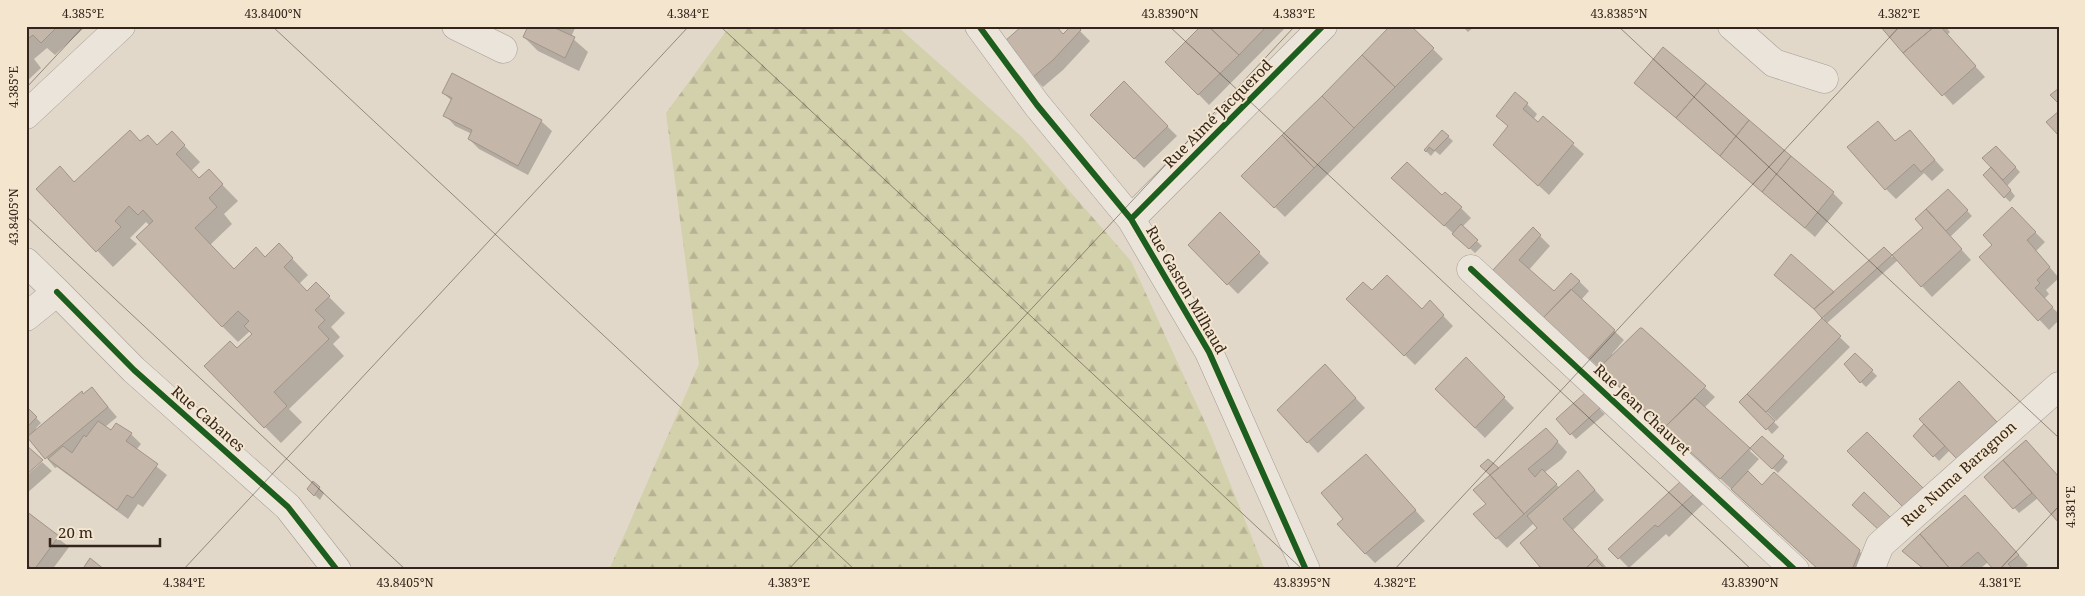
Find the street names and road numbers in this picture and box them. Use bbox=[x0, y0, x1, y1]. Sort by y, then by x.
street label: Rue Aimé Jacquerod bbox=[1159, 55, 1276, 172]
street label: Rue Gaston Milhaud bbox=[1142, 222, 1232, 357]
street label: Rue Jean Chauvet bbox=[1590, 359, 1695, 459]
street label: Rue Cabanes bbox=[168, 381, 250, 456]
street label: Rue Numa Baragnon bbox=[1897, 416, 2020, 530]

